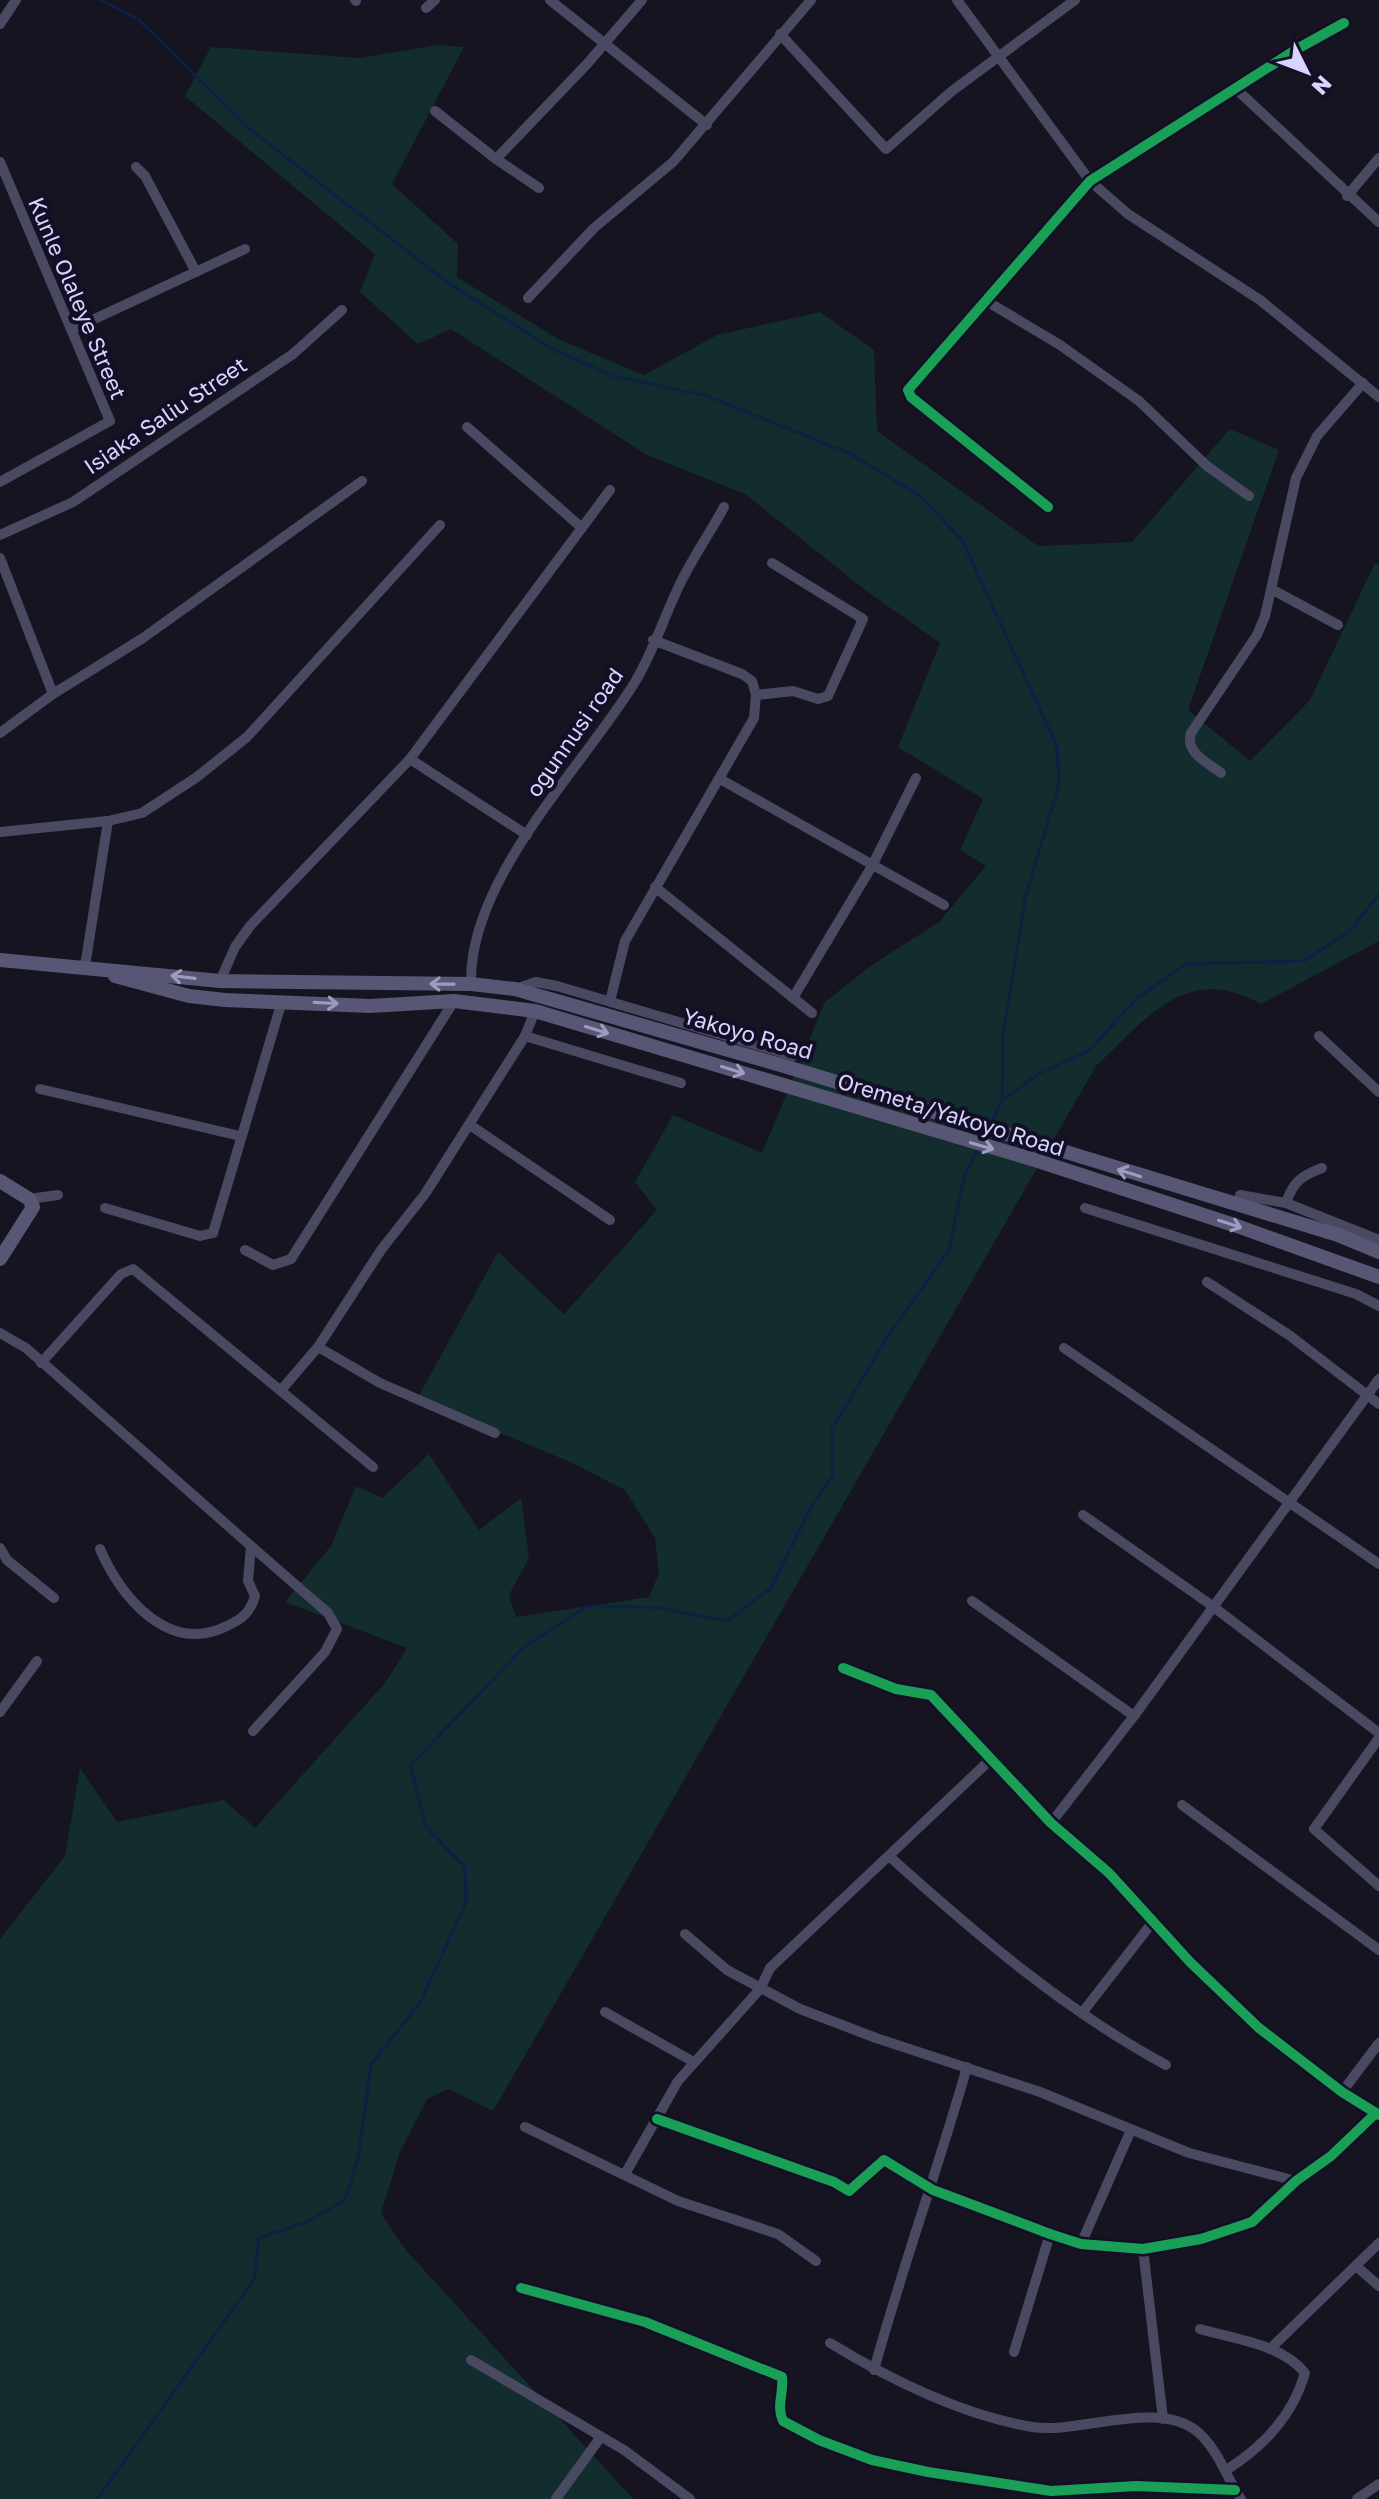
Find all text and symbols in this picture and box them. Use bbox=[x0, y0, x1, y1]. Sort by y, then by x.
north arrow bbox=[1267, 32, 1347, 112]
text: N bbox=[1307, 70, 1338, 101]
street label: Kunle Olaleye Street bbox=[23, 193, 133, 403]
street label: Isiaka Saliu Street bbox=[79, 351, 251, 479]
street label: ogunnusi road bbox=[520, 662, 628, 802]
one-way arrow bbox=[171, 969, 196, 984]
one-way arrow bbox=[429, 976, 456, 991]
one-way arrow bbox=[312, 996, 339, 1011]
street label: Yakoyo Road bbox=[680, 1002, 816, 1064]
one-way arrow bbox=[583, 1023, 609, 1038]
one-way arrow bbox=[720, 1064, 745, 1079]
street label: Oremeta/Yakoyo Road bbox=[834, 1067, 1068, 1161]
one-way arrow bbox=[968, 1139, 994, 1154]
one-way arrow bbox=[1117, 1165, 1143, 1180]
one-way arrow bbox=[1217, 1217, 1242, 1232]

